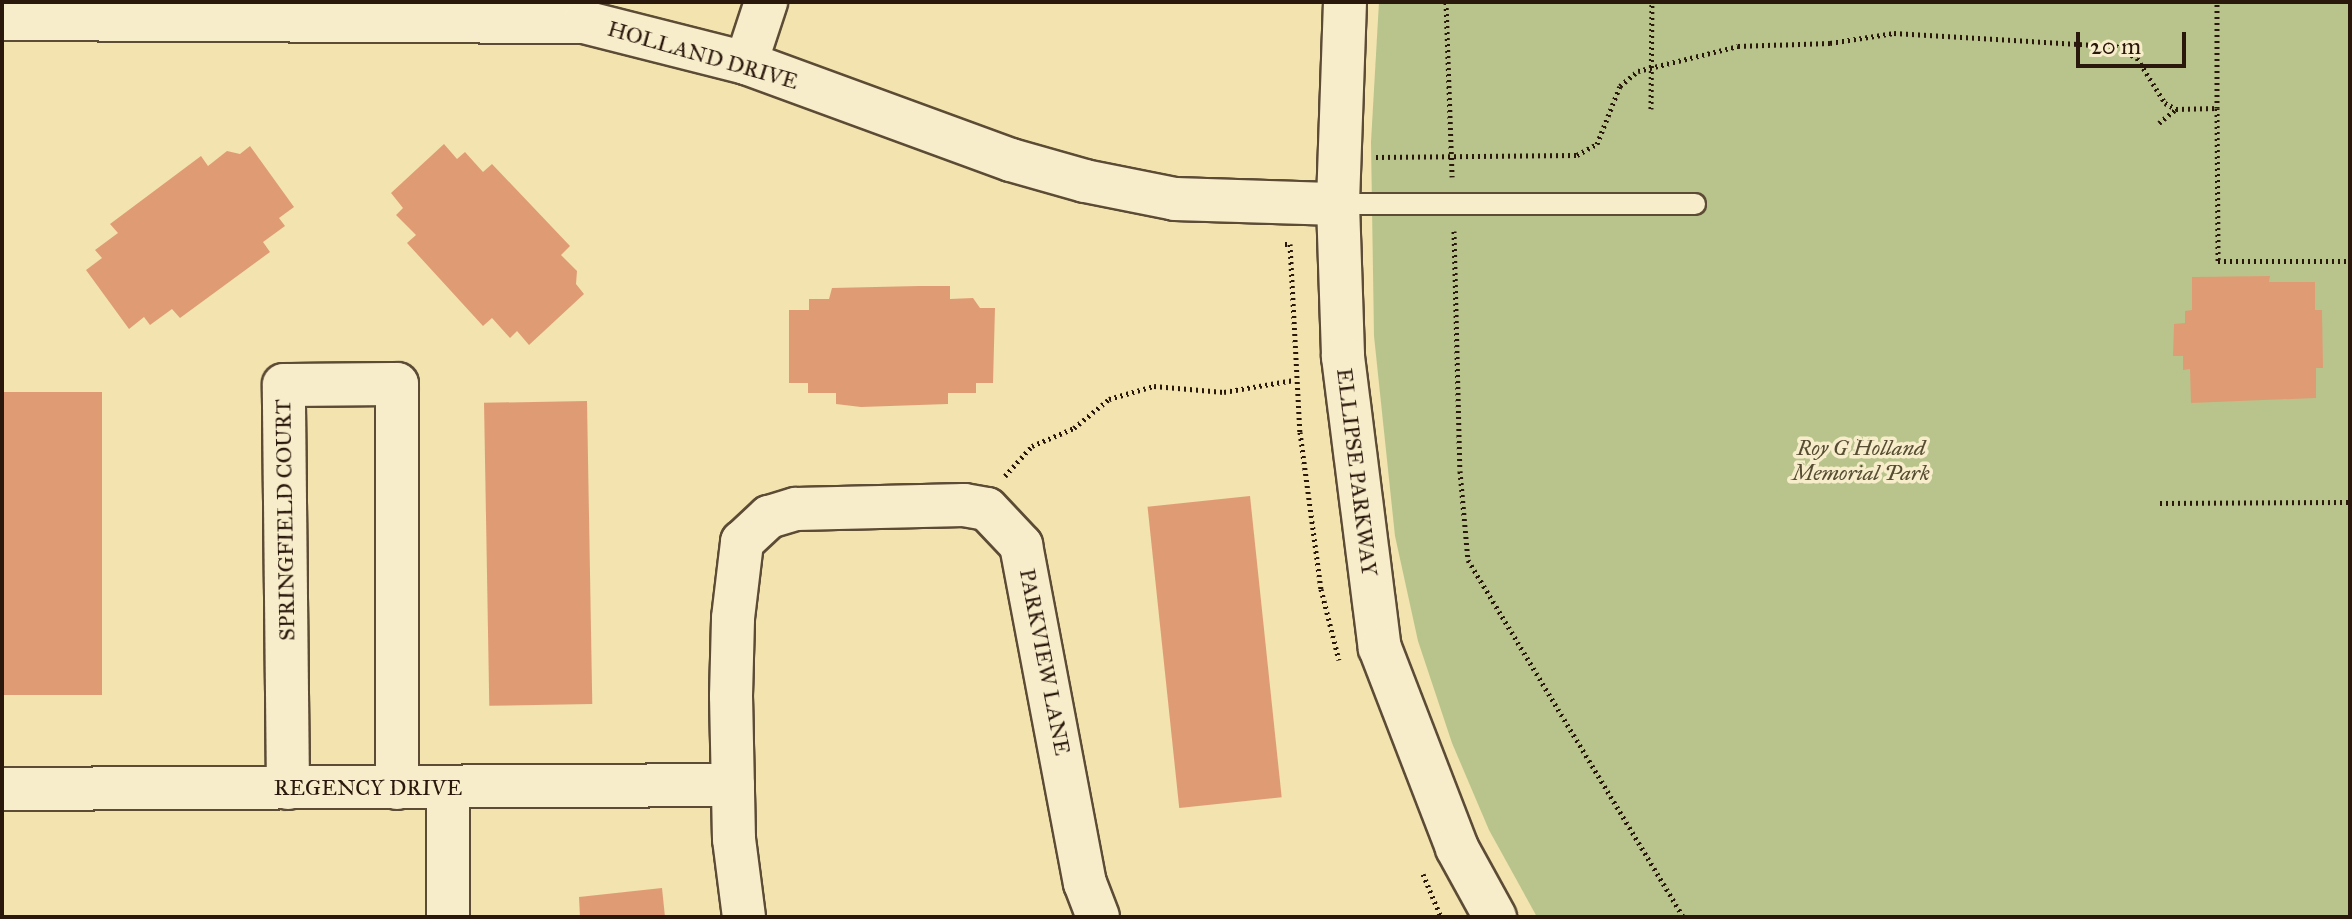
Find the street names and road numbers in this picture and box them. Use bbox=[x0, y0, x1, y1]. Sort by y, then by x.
street label: HOLLAND DRIVE bbox=[605, 15, 801, 95]
street label: ELLIPSE PARKWAY bbox=[1331, 367, 1383, 577]
street label: SPRINGFIELD COURT bbox=[270, 399, 300, 641]
street label: PARKVIEW LANE bbox=[1014, 566, 1076, 758]
street label: REGENCY DRIVE bbox=[274, 775, 462, 801]

